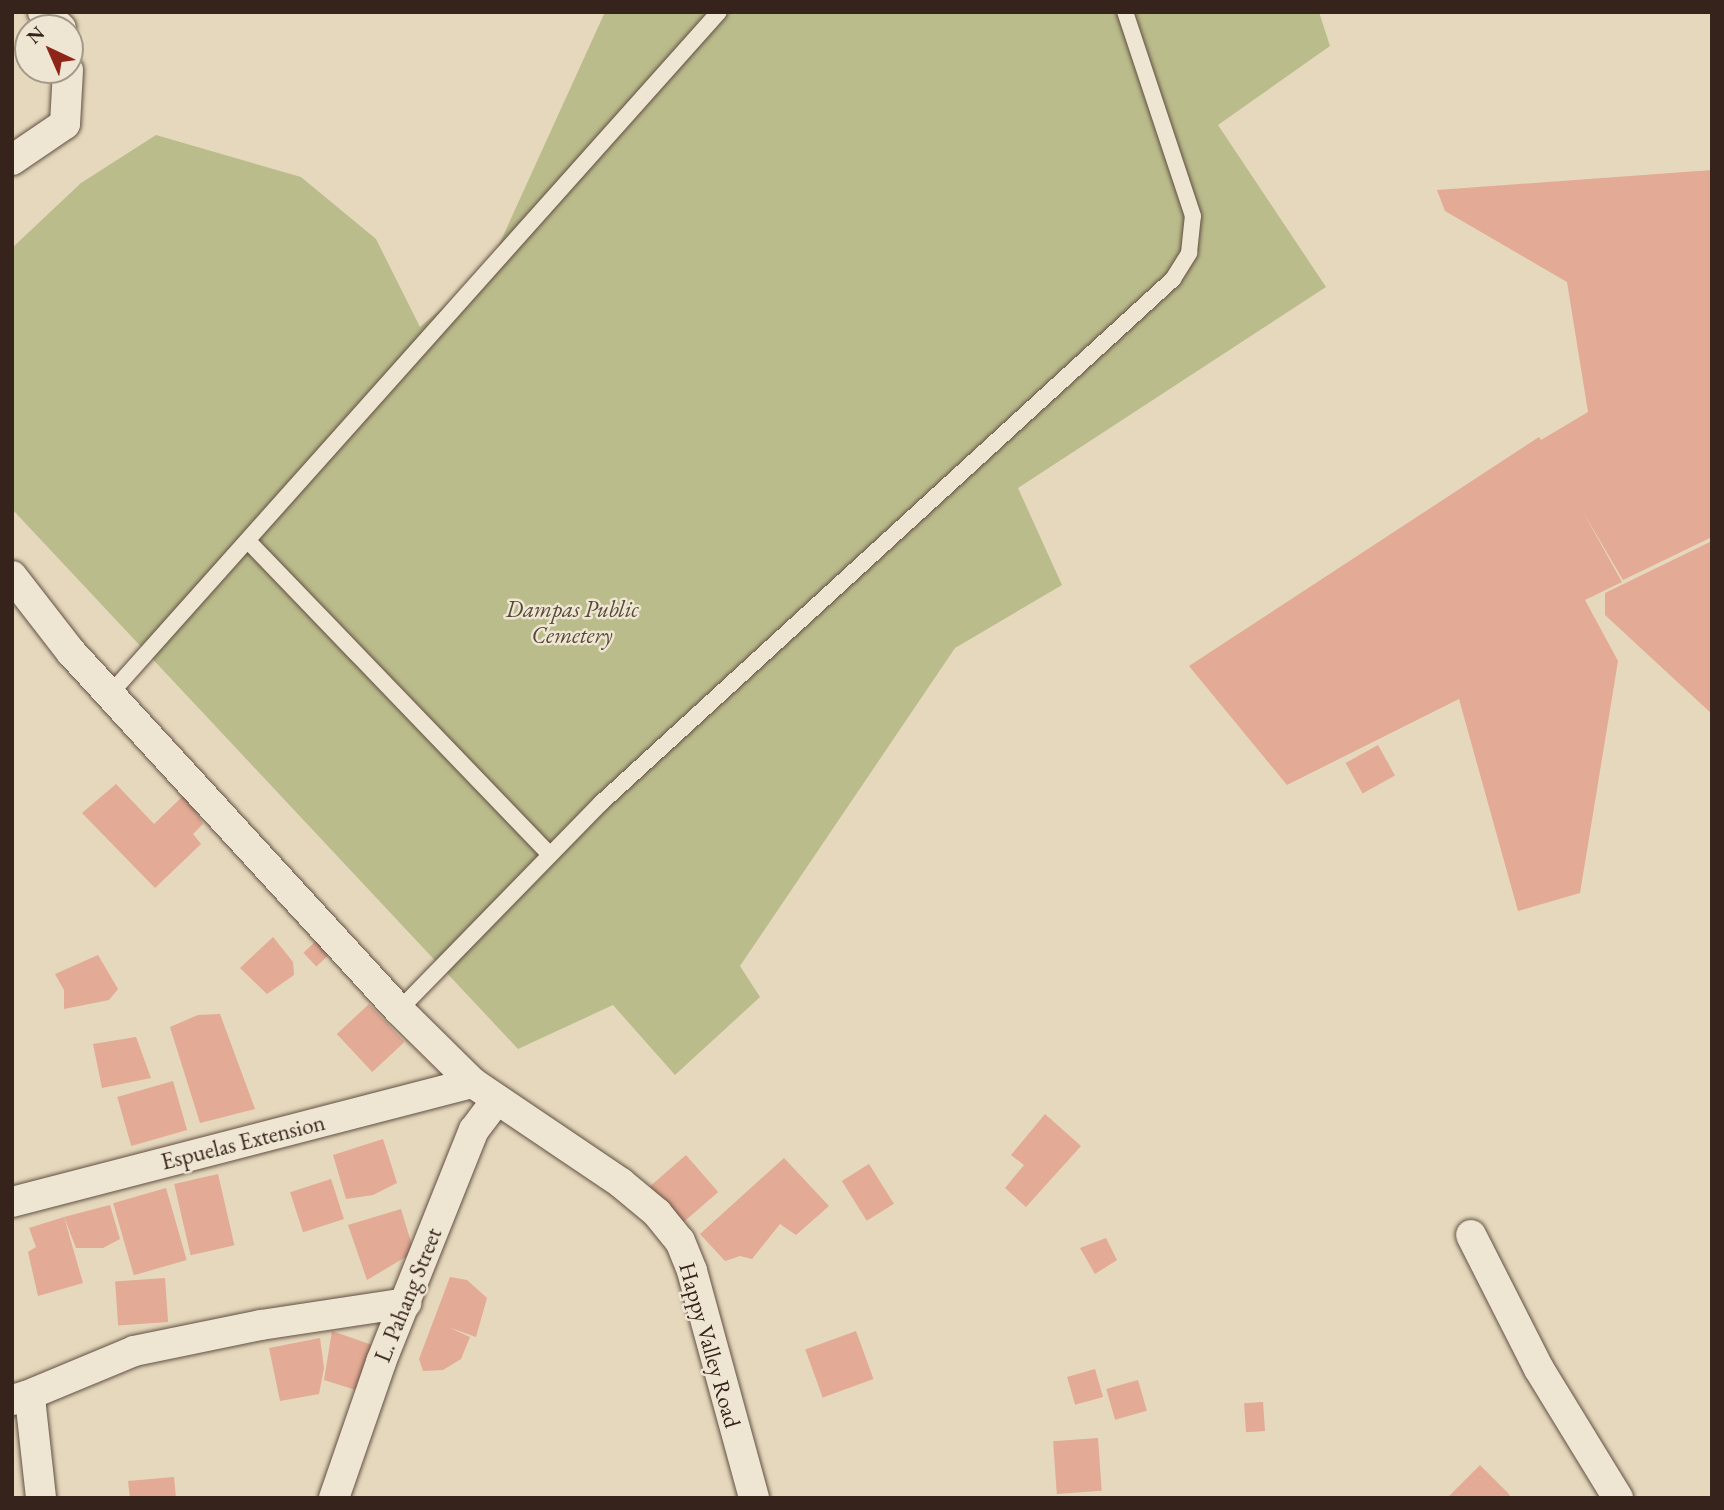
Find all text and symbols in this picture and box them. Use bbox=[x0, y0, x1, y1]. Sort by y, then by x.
north arrow bbox=[14, 14, 84, 84]
text: N bbox=[21, 21, 50, 49]
park label: Dampas Public Cemetery bbox=[506, 595, 638, 649]
street label: Espuelas Extension bbox=[158, 1108, 328, 1176]
street label: L. Pahang Street bbox=[369, 1224, 447, 1366]
street label: Happy Valley Road bbox=[673, 1259, 747, 1431]

